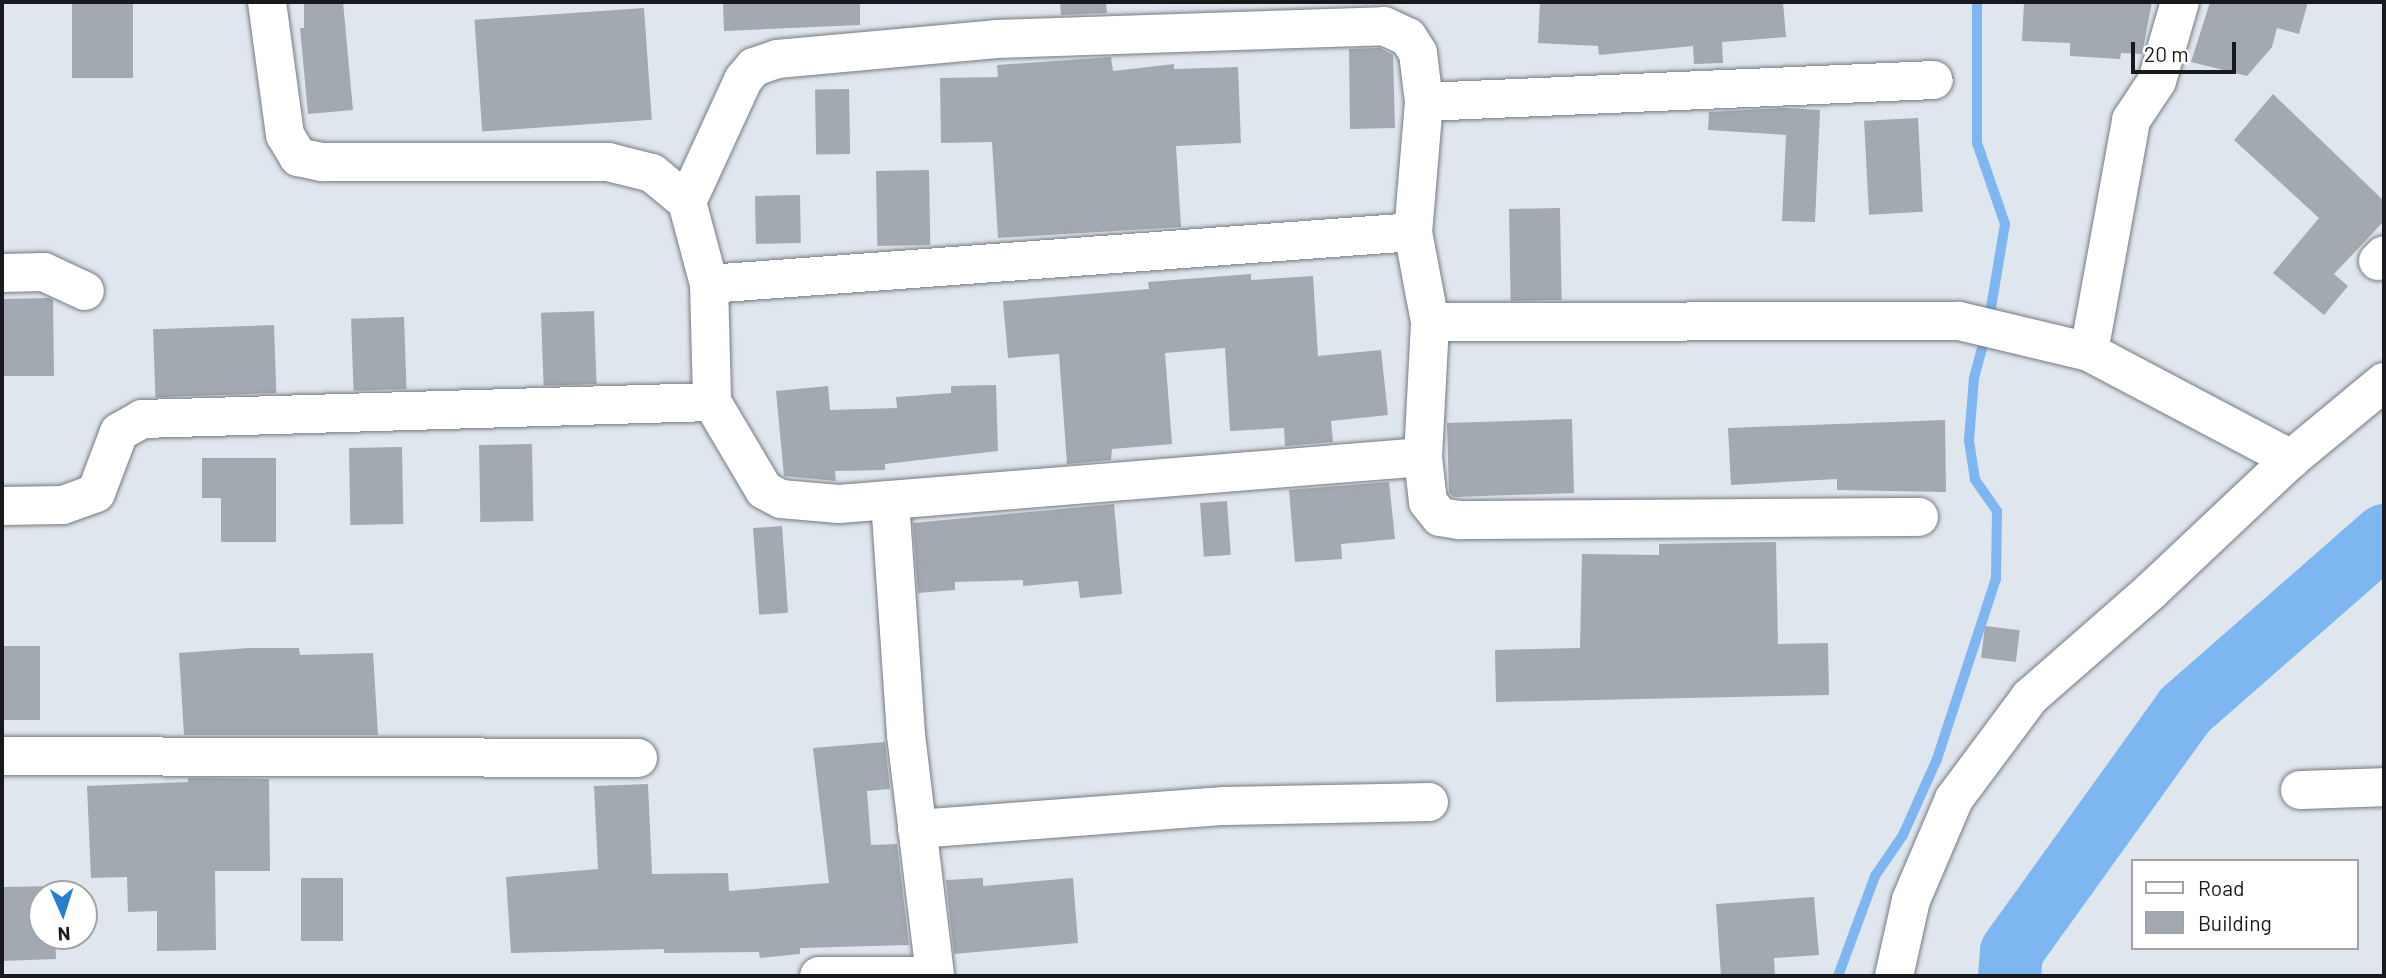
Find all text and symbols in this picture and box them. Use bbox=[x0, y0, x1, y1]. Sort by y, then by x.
scale bar bbox=[2134, 28, 2239, 72]
text: 20 m bbox=[2144, 41, 2189, 66]
legend bbox=[2130, 859, 2358, 950]
text: Road bbox=[2198, 875, 2244, 900]
north arrow bbox=[28, 880, 98, 950]
text: Building bbox=[2198, 910, 2272, 935]
text: N bbox=[57, 923, 71, 946]

